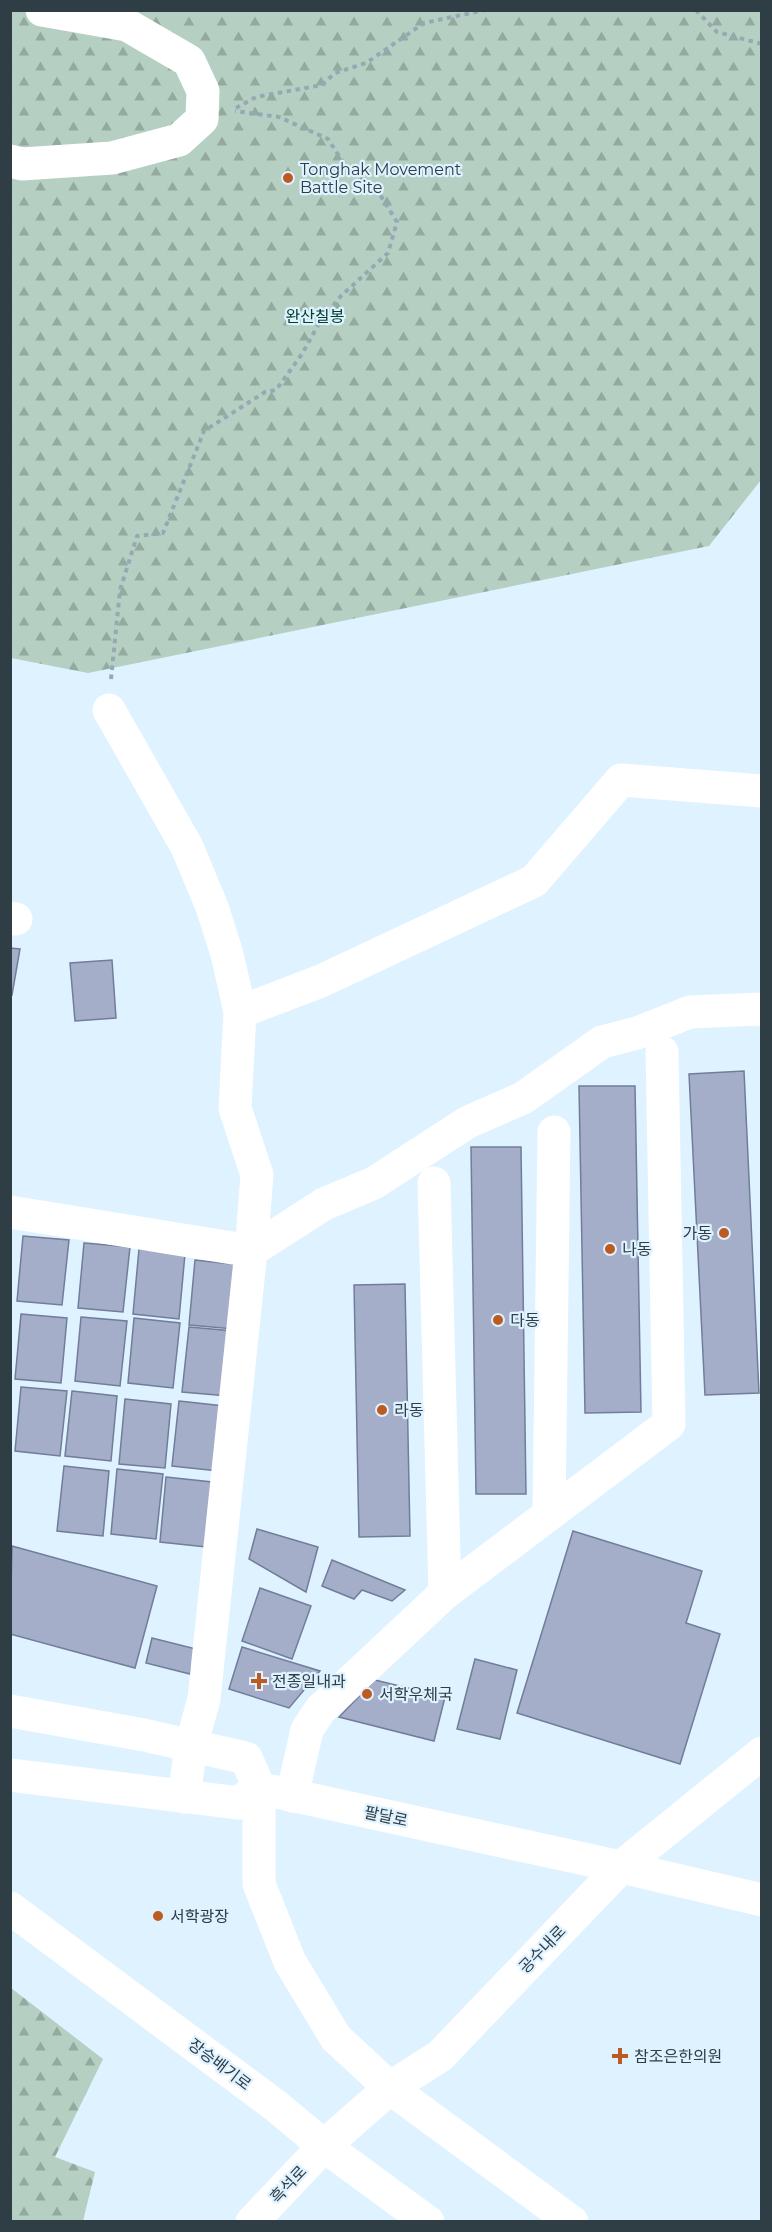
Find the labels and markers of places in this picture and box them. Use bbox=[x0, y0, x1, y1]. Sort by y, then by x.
place label: Tonghak Movement Battle Site bbox=[300, 160, 462, 197]
marker: Tonghak Movement Battle Site bbox=[281, 171, 295, 185]
place label: 가동 bbox=[683, 1224, 712, 1243]
marker: 가동 bbox=[717, 1226, 731, 1240]
place label: 나동 bbox=[622, 1240, 652, 1259]
marker: 나동 bbox=[603, 1242, 617, 1256]
place label: 다동 bbox=[510, 1311, 540, 1330]
marker: 다동 bbox=[491, 1313, 505, 1327]
place label: 라동 bbox=[394, 1401, 424, 1420]
marker: 라동 bbox=[375, 1403, 389, 1417]
marker: 전종일내과 bbox=[250, 1672, 268, 1690]
place label: 전종일내과 bbox=[272, 1672, 346, 1691]
place label: 서학우체국 bbox=[379, 1685, 453, 1704]
marker: 서학우체국 bbox=[360, 1687, 374, 1701]
place label: 서학광장 bbox=[170, 1907, 229, 1926]
marker: 서학광장 bbox=[151, 1909, 165, 1923]
marker: 참조은한의원 bbox=[611, 2047, 629, 2065]
place label: 참조은한의원 bbox=[634, 2047, 722, 2066]

